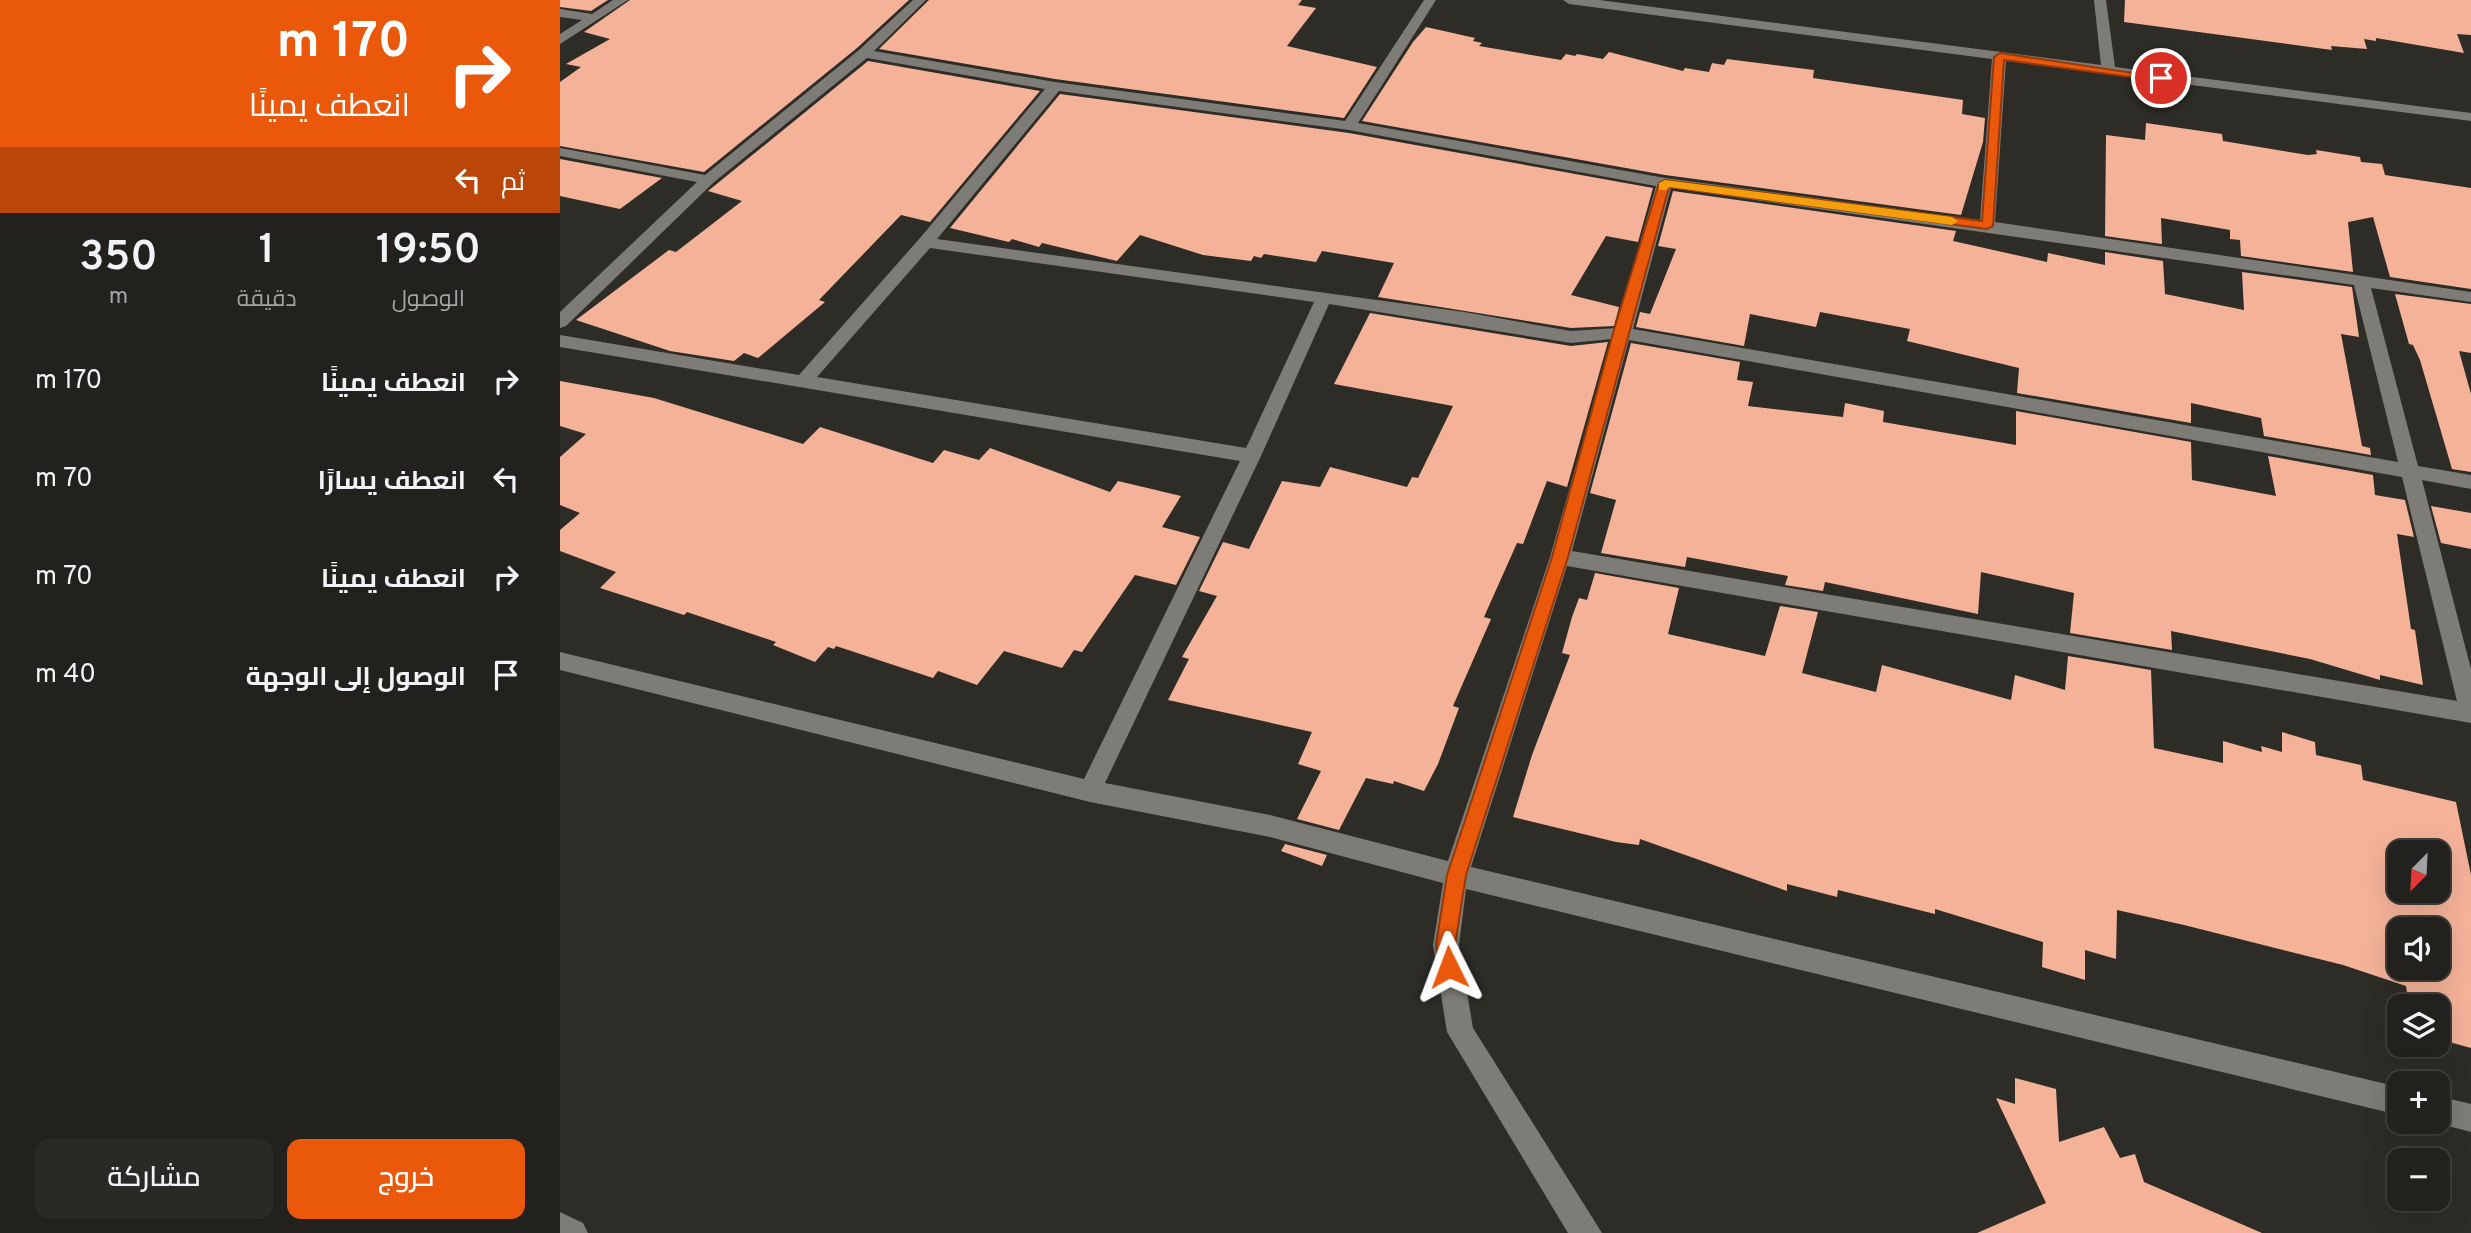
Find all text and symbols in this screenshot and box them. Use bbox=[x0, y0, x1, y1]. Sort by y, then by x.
text: 170 m bbox=[277, 13, 410, 75]
icon: right bbox=[434, 28, 525, 119]
pin bbox=[2131, 48, 2191, 108]
icon: arrive bbox=[2142, 59, 2180, 97]
text: انعطف يمينًا bbox=[249, 88, 410, 128]
icon: left bbox=[449, 161, 487, 199]
text: ثم bbox=[501, 167, 525, 200]
text: 1 bbox=[258, 225, 275, 278]
text: 19:50 bbox=[376, 225, 481, 278]
text: 350 bbox=[79, 232, 158, 285]
text: m bbox=[109, 283, 128, 312]
text: دقيقة bbox=[237, 286, 297, 315]
text: الوصول bbox=[392, 286, 465, 315]
icon: right bbox=[487, 362, 525, 400]
text: 170 m bbox=[35, 365, 102, 398]
text: انعطف يمينًا bbox=[321, 368, 466, 401]
icon: left bbox=[487, 460, 525, 498]
text: 70 m bbox=[35, 463, 93, 496]
text: انعطف يسارًا bbox=[318, 466, 466, 499]
icon: right bbox=[487, 558, 525, 596]
text: 70 m bbox=[35, 561, 93, 594]
text: انعطف يمينًا bbox=[321, 564, 466, 597]
icon: arrive bbox=[487, 656, 525, 694]
text: 40 m bbox=[35, 659, 96, 692]
text: الوصول إلى الوجهة bbox=[246, 662, 466, 695]
north arrow bbox=[2387, 840, 2450, 903]
map controls bbox=[2387, 840, 2450, 1211]
button: sound bbox=[2387, 917, 2450, 980]
position arrow bbox=[1412, 930, 1486, 1004]
button: layers bbox=[2387, 994, 2450, 1057]
button: + bbox=[2387, 1071, 2450, 1134]
button: مشاركة bbox=[35, 1139, 273, 1219]
button: خروج bbox=[287, 1139, 525, 1219]
button: − bbox=[2387, 1148, 2450, 1211]

